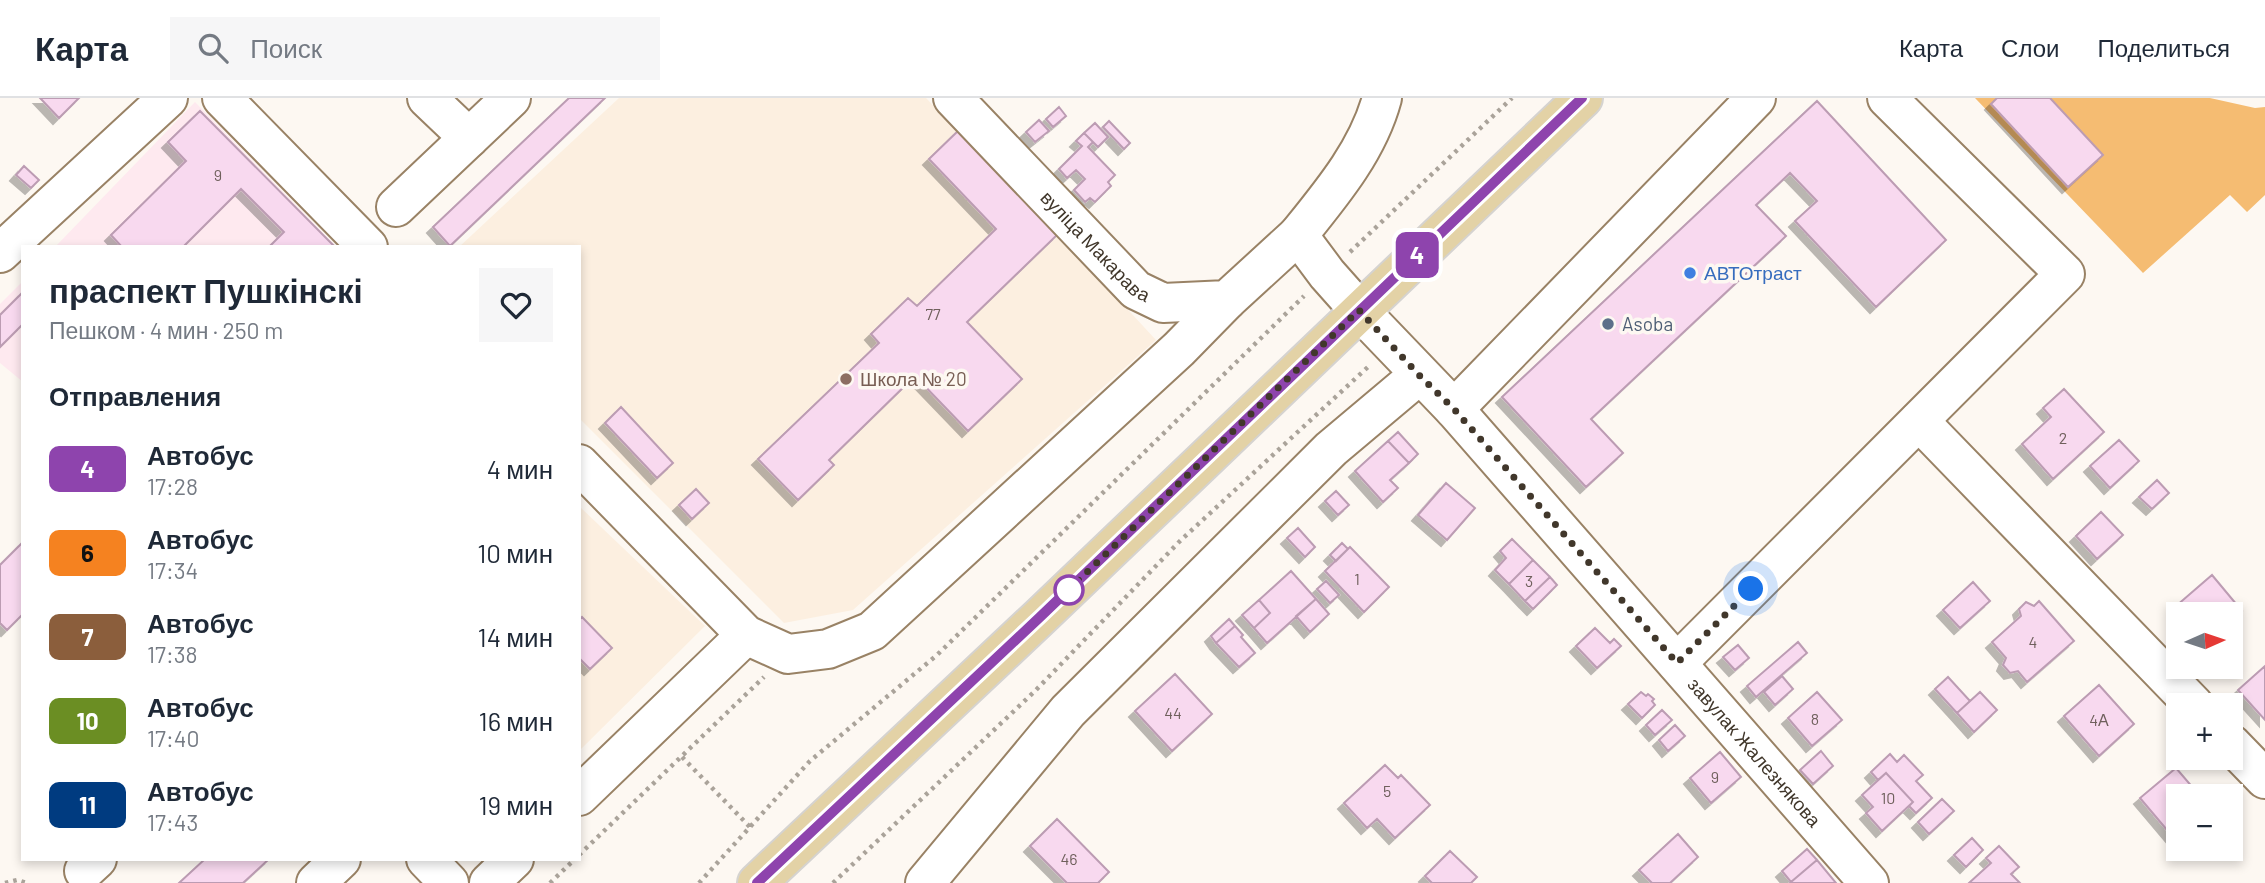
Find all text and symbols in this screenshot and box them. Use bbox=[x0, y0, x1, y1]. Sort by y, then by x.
search box bbox=[170, 17, 660, 80]
text: Карта bbox=[35, 28, 128, 68]
icon: search bbox=[194, 29, 232, 67]
text: Поиск bbox=[250, 32, 322, 63]
text: Карта bbox=[1899, 33, 1963, 62]
text: Слои bbox=[2001, 33, 2059, 62]
text: Поделиться bbox=[2097, 33, 2230, 62]
house number: 9 bbox=[214, 165, 222, 184]
street label: вуліца Макарава bbox=[1036, 186, 1154, 306]
line badge: 4 bbox=[1394, 232, 1440, 278]
text: 4 bbox=[1410, 240, 1424, 269]
place label: АВТОтраст bbox=[1704, 261, 1802, 284]
marker: АВТОтраст bbox=[1682, 265, 1698, 281]
button: heart bbox=[479, 268, 553, 342]
text: праспект Пушкінскі bbox=[49, 270, 363, 310]
house number: 77 bbox=[925, 304, 941, 323]
place label: Asoba bbox=[1622, 312, 1673, 335]
text: Пешком · 4 мин · 250 m bbox=[49, 316, 283, 344]
marker: Asoba bbox=[1600, 316, 1616, 332]
place label: Школа № 20 bbox=[860, 367, 967, 390]
marker: Школа № 20 bbox=[838, 371, 854, 387]
text: Отправления bbox=[49, 380, 221, 411]
house number: 2 bbox=[2059, 428, 2067, 447]
text: Автобус bbox=[147, 439, 254, 470]
text: 4 мин bbox=[487, 453, 553, 484]
text: 4 bbox=[80, 454, 95, 483]
text: 17:28 bbox=[147, 472, 198, 500]
text: Автобус bbox=[147, 523, 254, 554]
text: 10 мин bbox=[477, 537, 553, 568]
text: 6 bbox=[81, 538, 94, 567]
text: 17:34 bbox=[147, 556, 198, 584]
house number: 1 bbox=[1354, 569, 1360, 588]
house number: 3 bbox=[1525, 571, 1533, 590]
your location bbox=[1733, 571, 1768, 606]
unlabelled marker bbox=[1054, 575, 1084, 605]
north arrow bbox=[2166, 602, 2244, 679]
map controls bbox=[2166, 602, 2243, 861]
text: Автобус bbox=[147, 607, 254, 638]
text: 14 мин bbox=[478, 621, 553, 652]
text: 7 bbox=[82, 622, 93, 651]
house number: 4 bbox=[2029, 632, 2037, 651]
text: 17:38 bbox=[147, 640, 198, 668]
street label: завулак Жалезнякова bbox=[1683, 673, 1827, 831]
text: Автобус bbox=[147, 691, 254, 722]
button: + bbox=[2166, 693, 2243, 770]
house number: 44 bbox=[1164, 703, 1182, 722]
text: 16 мин bbox=[479, 705, 553, 736]
text: 10 bbox=[76, 706, 99, 735]
house number: 8 bbox=[1811, 709, 1819, 728]
house number: 4А bbox=[2089, 710, 2109, 729]
text: 17:40 bbox=[147, 724, 199, 752]
house number: 9 bbox=[1711, 767, 1719, 786]
text: Автобус bbox=[147, 775, 254, 806]
house number: 5 bbox=[1383, 781, 1391, 800]
button: − bbox=[2166, 784, 2243, 861]
house number: 10 bbox=[1881, 788, 1895, 807]
text: 19 мин bbox=[478, 789, 553, 820]
text: 11 bbox=[79, 790, 96, 819]
text: 17:43 bbox=[147, 808, 198, 836]
house number: 46 bbox=[1060, 849, 1078, 868]

